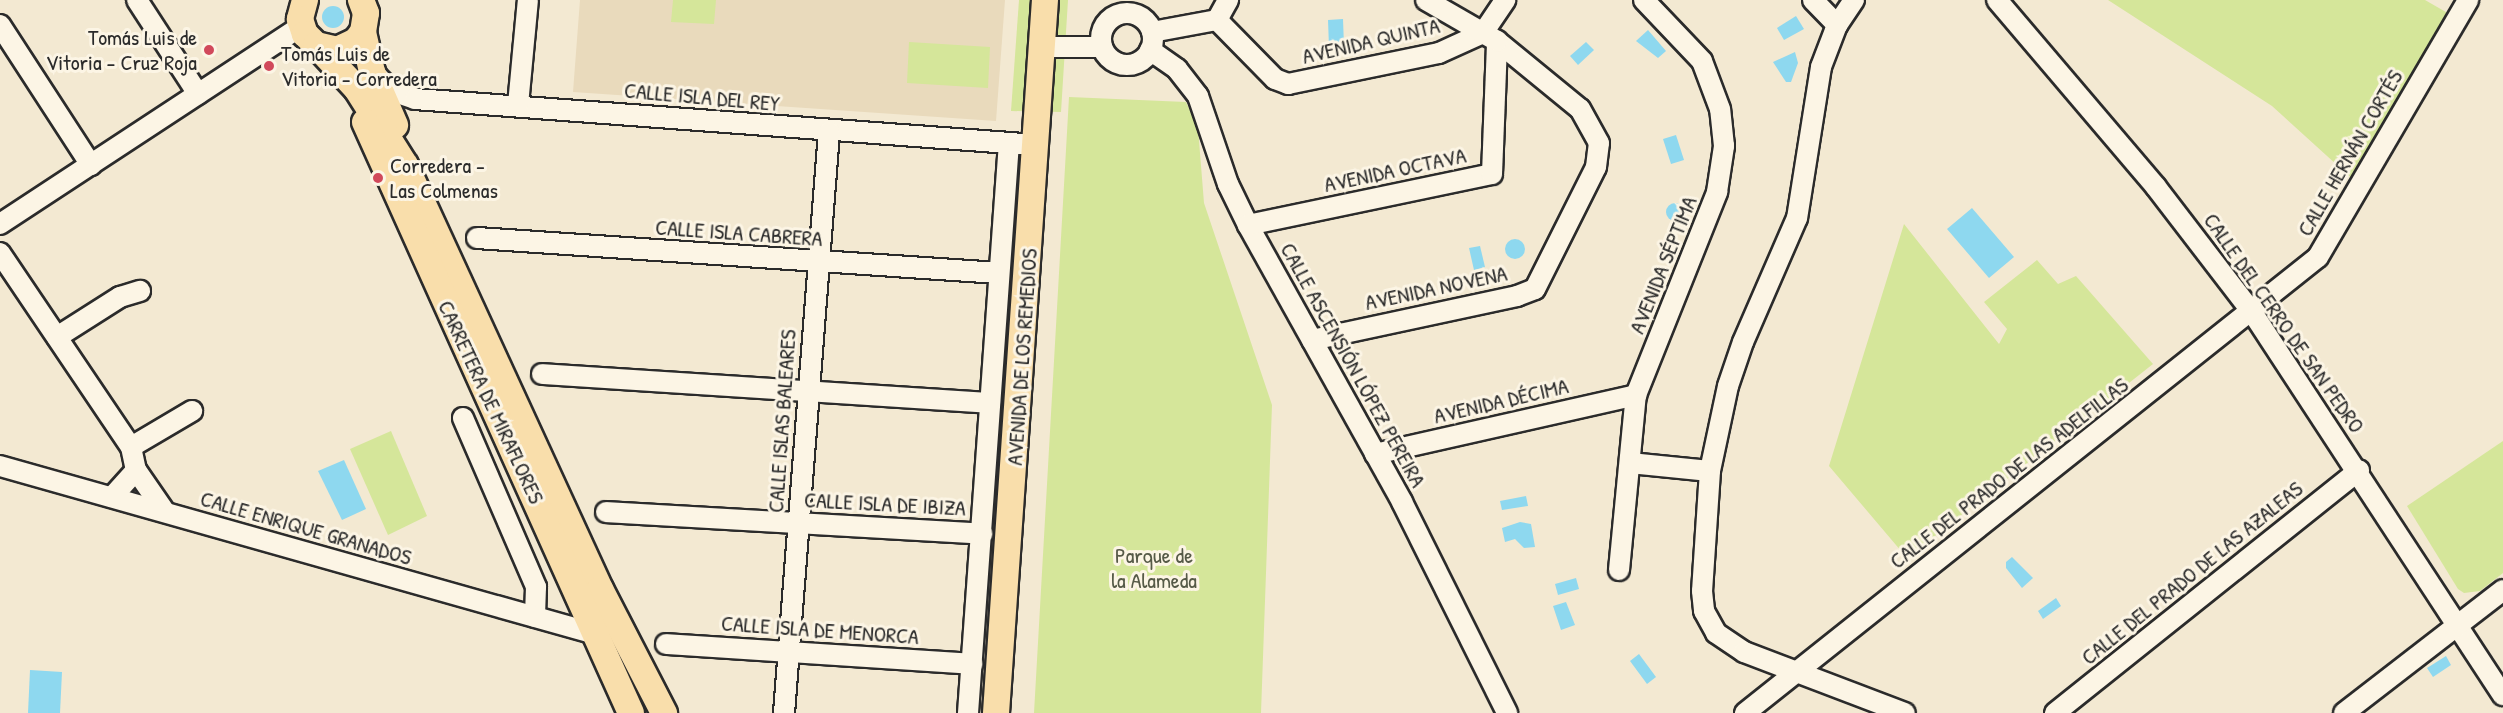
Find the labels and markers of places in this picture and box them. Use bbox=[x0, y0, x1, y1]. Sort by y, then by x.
place label: Tomás Luis de Vitoria - Cruz Roja bbox=[46, 24, 197, 76]
place label: Tomás Luis de Vitoria - Corredera bbox=[281, 40, 437, 92]
marker: Tomás Luis de Vitoria - Cruz Roja bbox=[202, 43, 216, 57]
marker: Tomás Luis de Vitoria - Corredera bbox=[262, 59, 276, 73]
place label: Corredera - Las Colmenas bbox=[390, 152, 498, 204]
marker: Corredera - Las Colmenas bbox=[371, 171, 385, 185]

